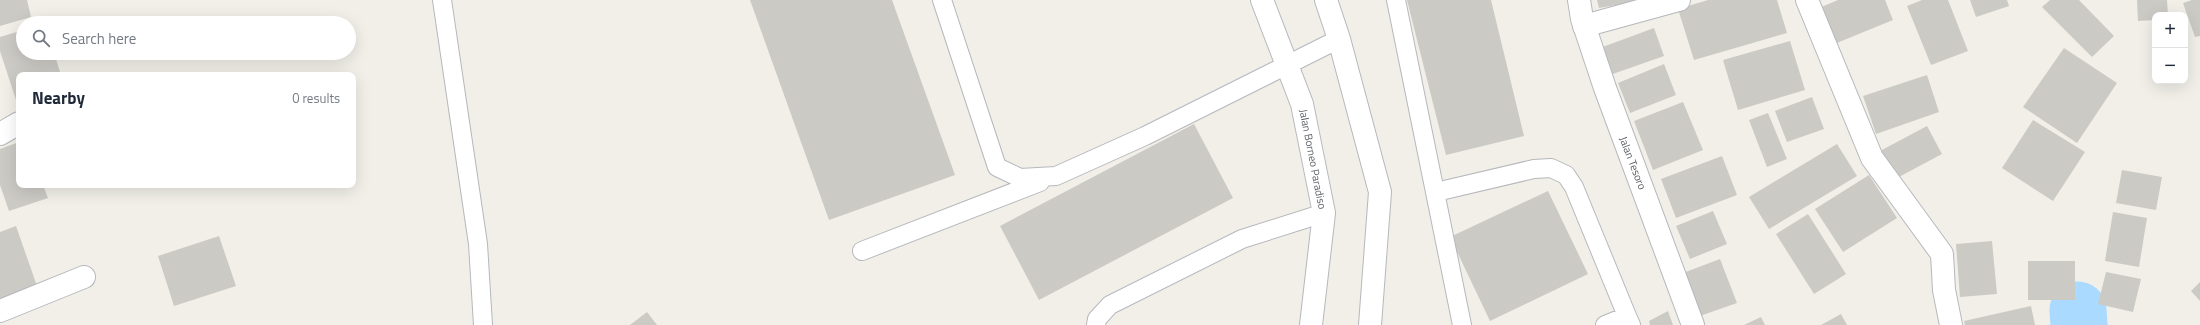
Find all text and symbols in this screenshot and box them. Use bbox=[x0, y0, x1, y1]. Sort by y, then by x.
map controls bbox=[2152, 12, 2188, 84]
button: + bbox=[2152, 12, 2188, 48]
search box bbox=[16, 16, 356, 60]
icon: search bbox=[30, 27, 52, 49]
text: Search here bbox=[62, 27, 136, 50]
button: − bbox=[2152, 48, 2188, 84]
text: Nearby bbox=[32, 85, 85, 111]
text: 0 results bbox=[292, 88, 340, 108]
street label: Jalan Borneo Paradiso bbox=[1295, 108, 1331, 211]
street label: Jalan Tesoro bbox=[1616, 134, 1651, 192]

